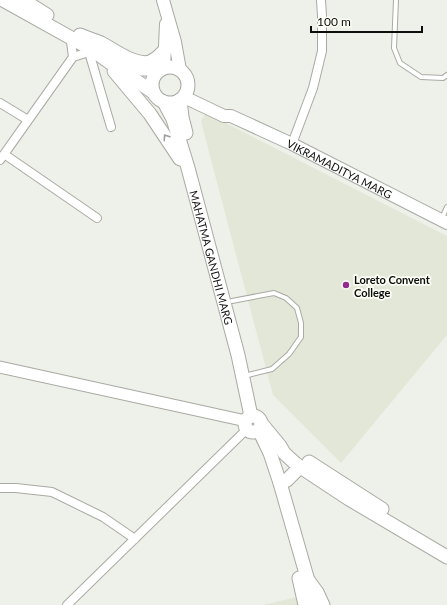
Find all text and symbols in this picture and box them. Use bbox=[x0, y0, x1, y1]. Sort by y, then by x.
scale bar bbox=[311, 8, 422, 34]
text: 100 m bbox=[317, 14, 351, 29]
one-way arrow bbox=[163, 134, 170, 141]
street label: VIKRAMADITYA MARG bbox=[285, 136, 395, 201]
street label: MAHATMA GANDHI MARG bbox=[188, 189, 236, 326]
place label: Loreto Convent College bbox=[354, 273, 431, 299]
marker: Loreto Convent College bbox=[341, 280, 351, 290]

